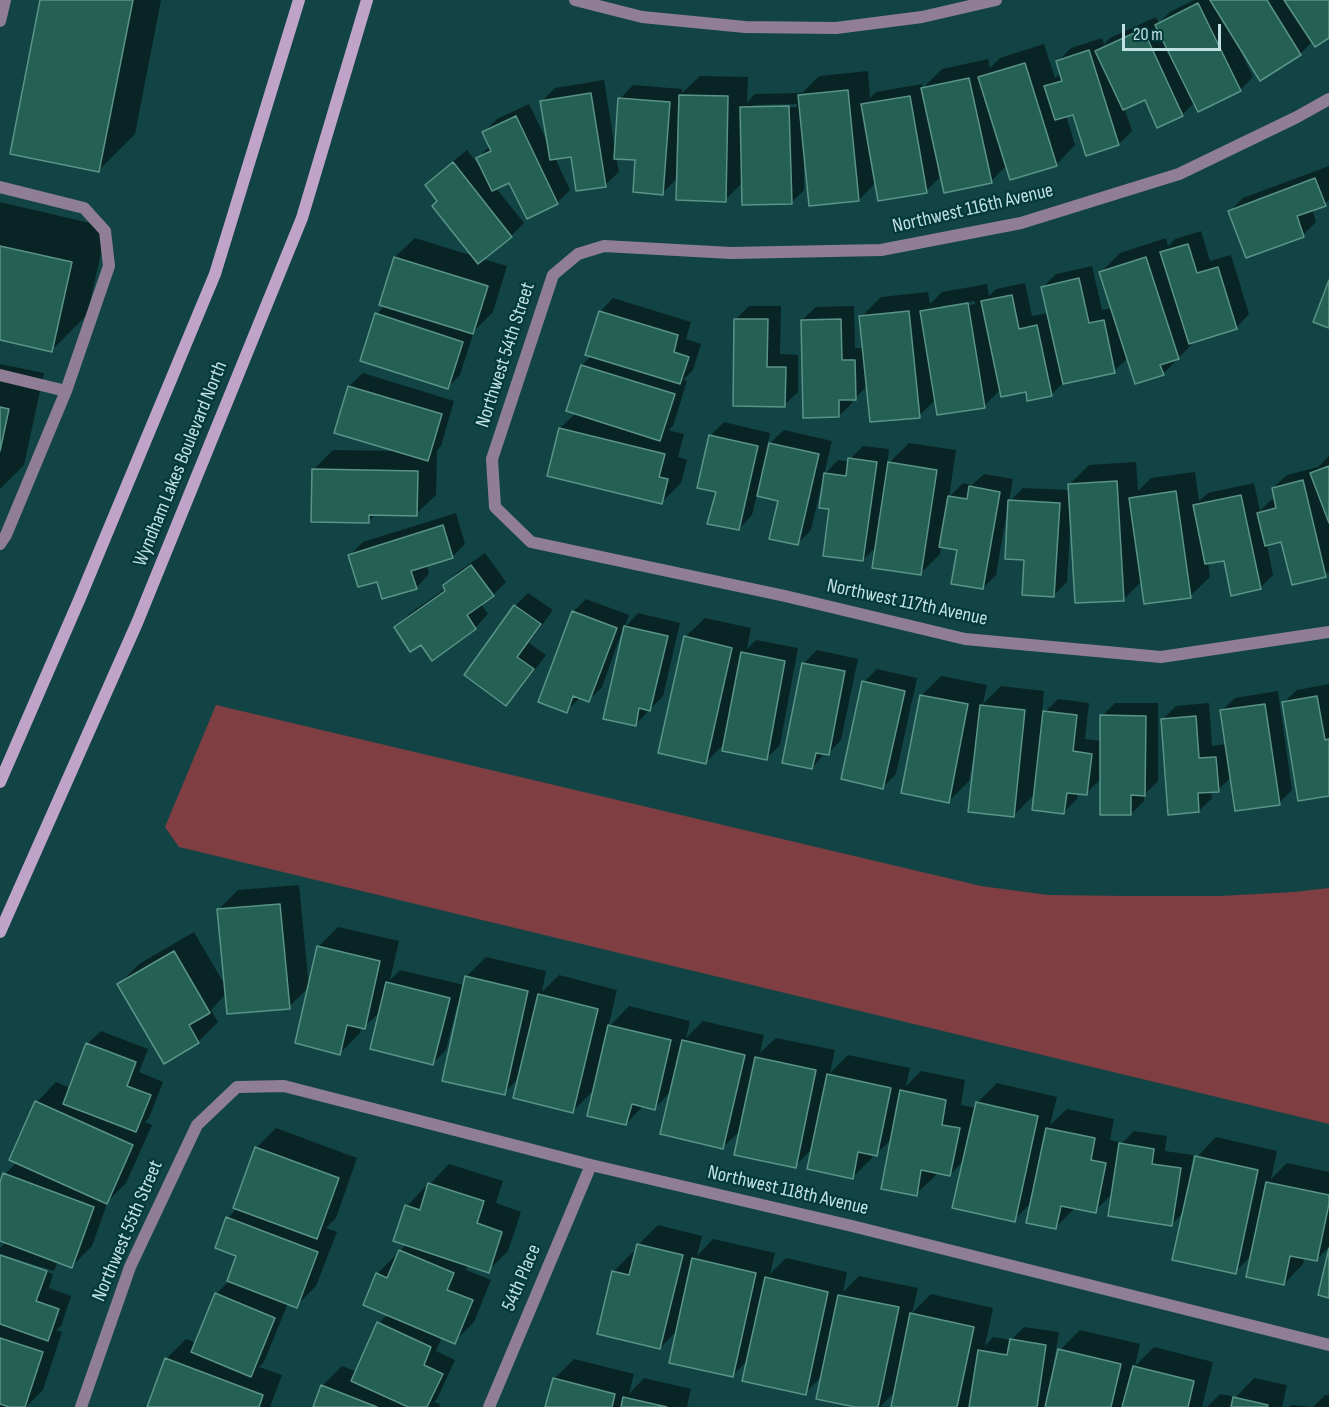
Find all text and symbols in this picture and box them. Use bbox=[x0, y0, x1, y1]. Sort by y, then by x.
scale bar bbox=[1125, 12, 1224, 50]
text: 20 m bbox=[1133, 24, 1163, 45]
street label: Northwest 116th Avenue bbox=[890, 179, 1056, 239]
street label: Northwest 54th Street bbox=[471, 279, 541, 431]
street label: Wyndham Lakes Boulevard North bbox=[129, 358, 233, 570]
street label: Northwest 117th Avenue bbox=[824, 574, 990, 632]
street label: Northwest 55th Street bbox=[87, 1157, 169, 1305]
street label: Northwest 118th Avenue bbox=[705, 1161, 871, 1221]
street label: 54th Place bbox=[497, 1241, 547, 1315]

